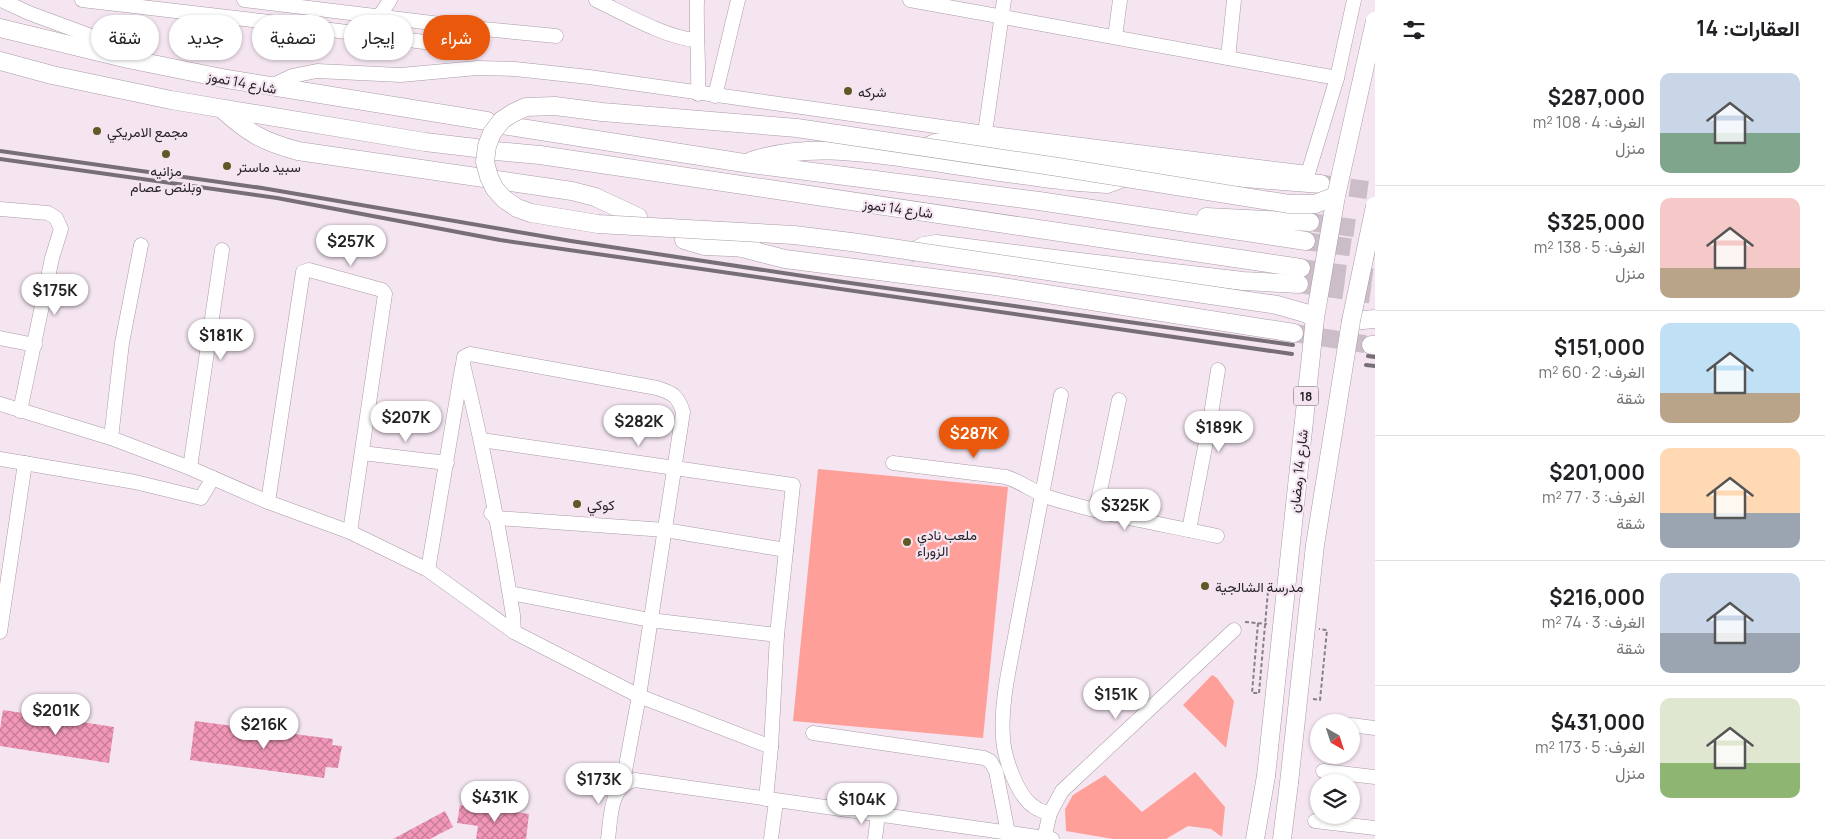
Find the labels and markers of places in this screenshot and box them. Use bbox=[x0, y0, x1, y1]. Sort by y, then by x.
place label: شركه bbox=[858, 82, 887, 101]
marker: شركه bbox=[842, 85, 854, 97]
place label: مجمع الامريكي bbox=[107, 122, 188, 144]
marker: مجمع الامريكي bbox=[91, 125, 103, 137]
marker: مزانيه وبلنص عصام bbox=[160, 148, 172, 160]
place label: سبيد ماستر bbox=[236, 157, 301, 176]
marker: سبيد ماستر bbox=[221, 160, 233, 172]
place label: مزانيه وبلنص عصام bbox=[130, 161, 202, 196]
pin: $257K bbox=[316, 224, 386, 267]
pin: $175K bbox=[20, 274, 90, 316]
pin: $181K bbox=[186, 318, 256, 361]
pin: $207K bbox=[371, 400, 441, 443]
pin: $282K bbox=[604, 404, 674, 447]
pin: $189K bbox=[1184, 410, 1254, 453]
pin: $287K bbox=[939, 416, 1009, 459]
pin: $325K bbox=[1090, 488, 1160, 531]
place label: كوكي bbox=[587, 495, 615, 517]
marker: كوكي bbox=[571, 498, 583, 510]
place label: ملعب نادي الزوراء bbox=[917, 525, 977, 560]
marker: ملعب نادي الزوراء bbox=[901, 536, 913, 548]
place label: مدرسة الشالجية bbox=[1215, 577, 1303, 596]
marker: مدرسة الشالجية bbox=[1199, 580, 1211, 592]
pin: $151K bbox=[1081, 678, 1151, 720]
pin: $201K bbox=[21, 694, 91, 736]
pin: $216K bbox=[229, 708, 299, 750]
pin: $173K bbox=[564, 762, 634, 805]
pin: $431K bbox=[460, 780, 530, 823]
pin: $104K bbox=[827, 782, 897, 825]

